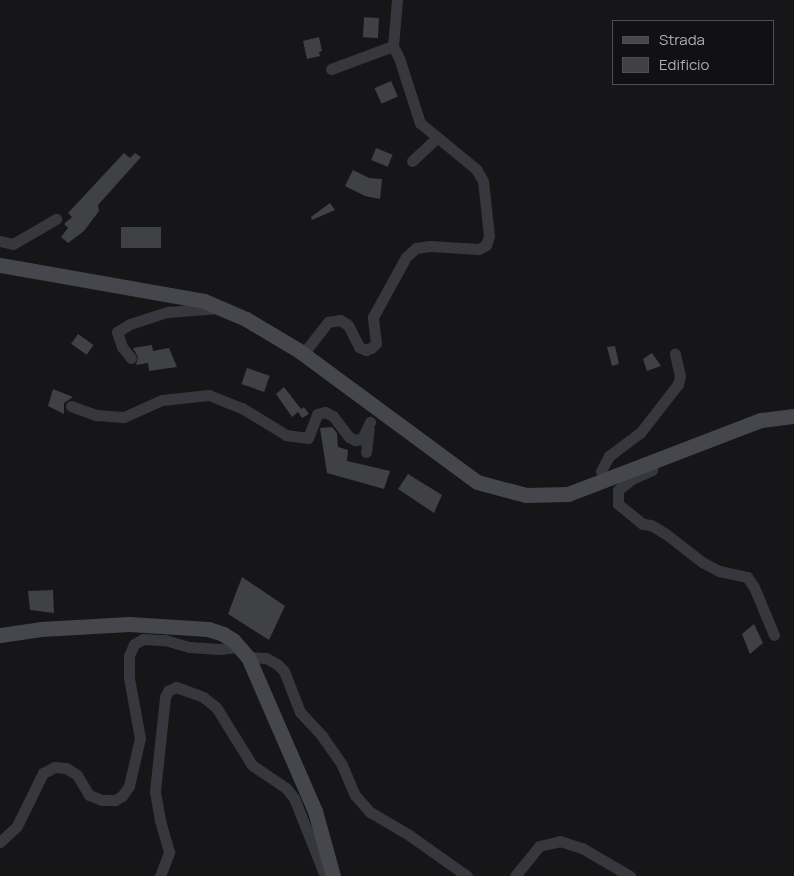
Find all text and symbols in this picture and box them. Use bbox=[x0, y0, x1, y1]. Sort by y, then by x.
legend bbox=[612, 20, 774, 85]
text: Strada bbox=[659, 29, 705, 50]
text: Edificio bbox=[659, 54, 709, 75]

